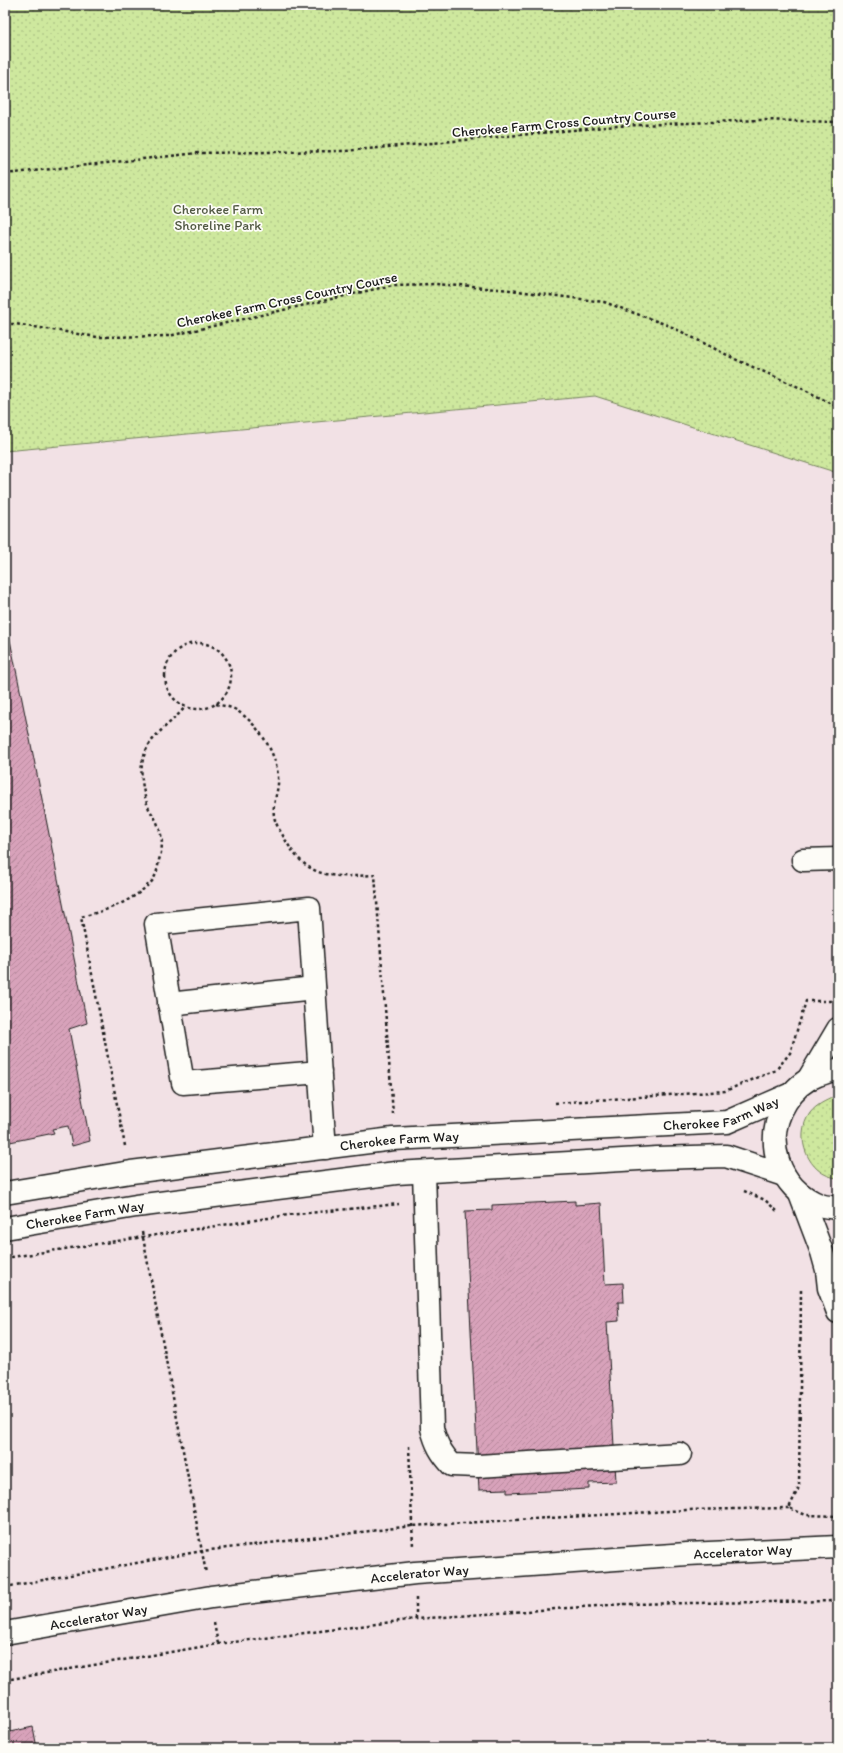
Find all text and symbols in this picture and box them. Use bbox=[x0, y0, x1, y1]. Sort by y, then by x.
street label: Cherokee Farm Cross Country Course bbox=[451, 105, 677, 141]
park label: Cherokee Farm Shoreline Park bbox=[173, 201, 264, 234]
street label: Cherokee Farm Cross Country Course bbox=[175, 268, 399, 332]
street label: Cherokee Farm Way bbox=[663, 1092, 782, 1134]
street label: Cherokee Farm Way bbox=[339, 1127, 460, 1154]
street label: Cherokee Farm Way bbox=[25, 1197, 145, 1233]
street label: Accelerator Way bbox=[693, 1541, 793, 1562]
street label: Accelerator Way bbox=[369, 1561, 470, 1587]
street label: Accelerator Way bbox=[49, 1600, 149, 1634]

